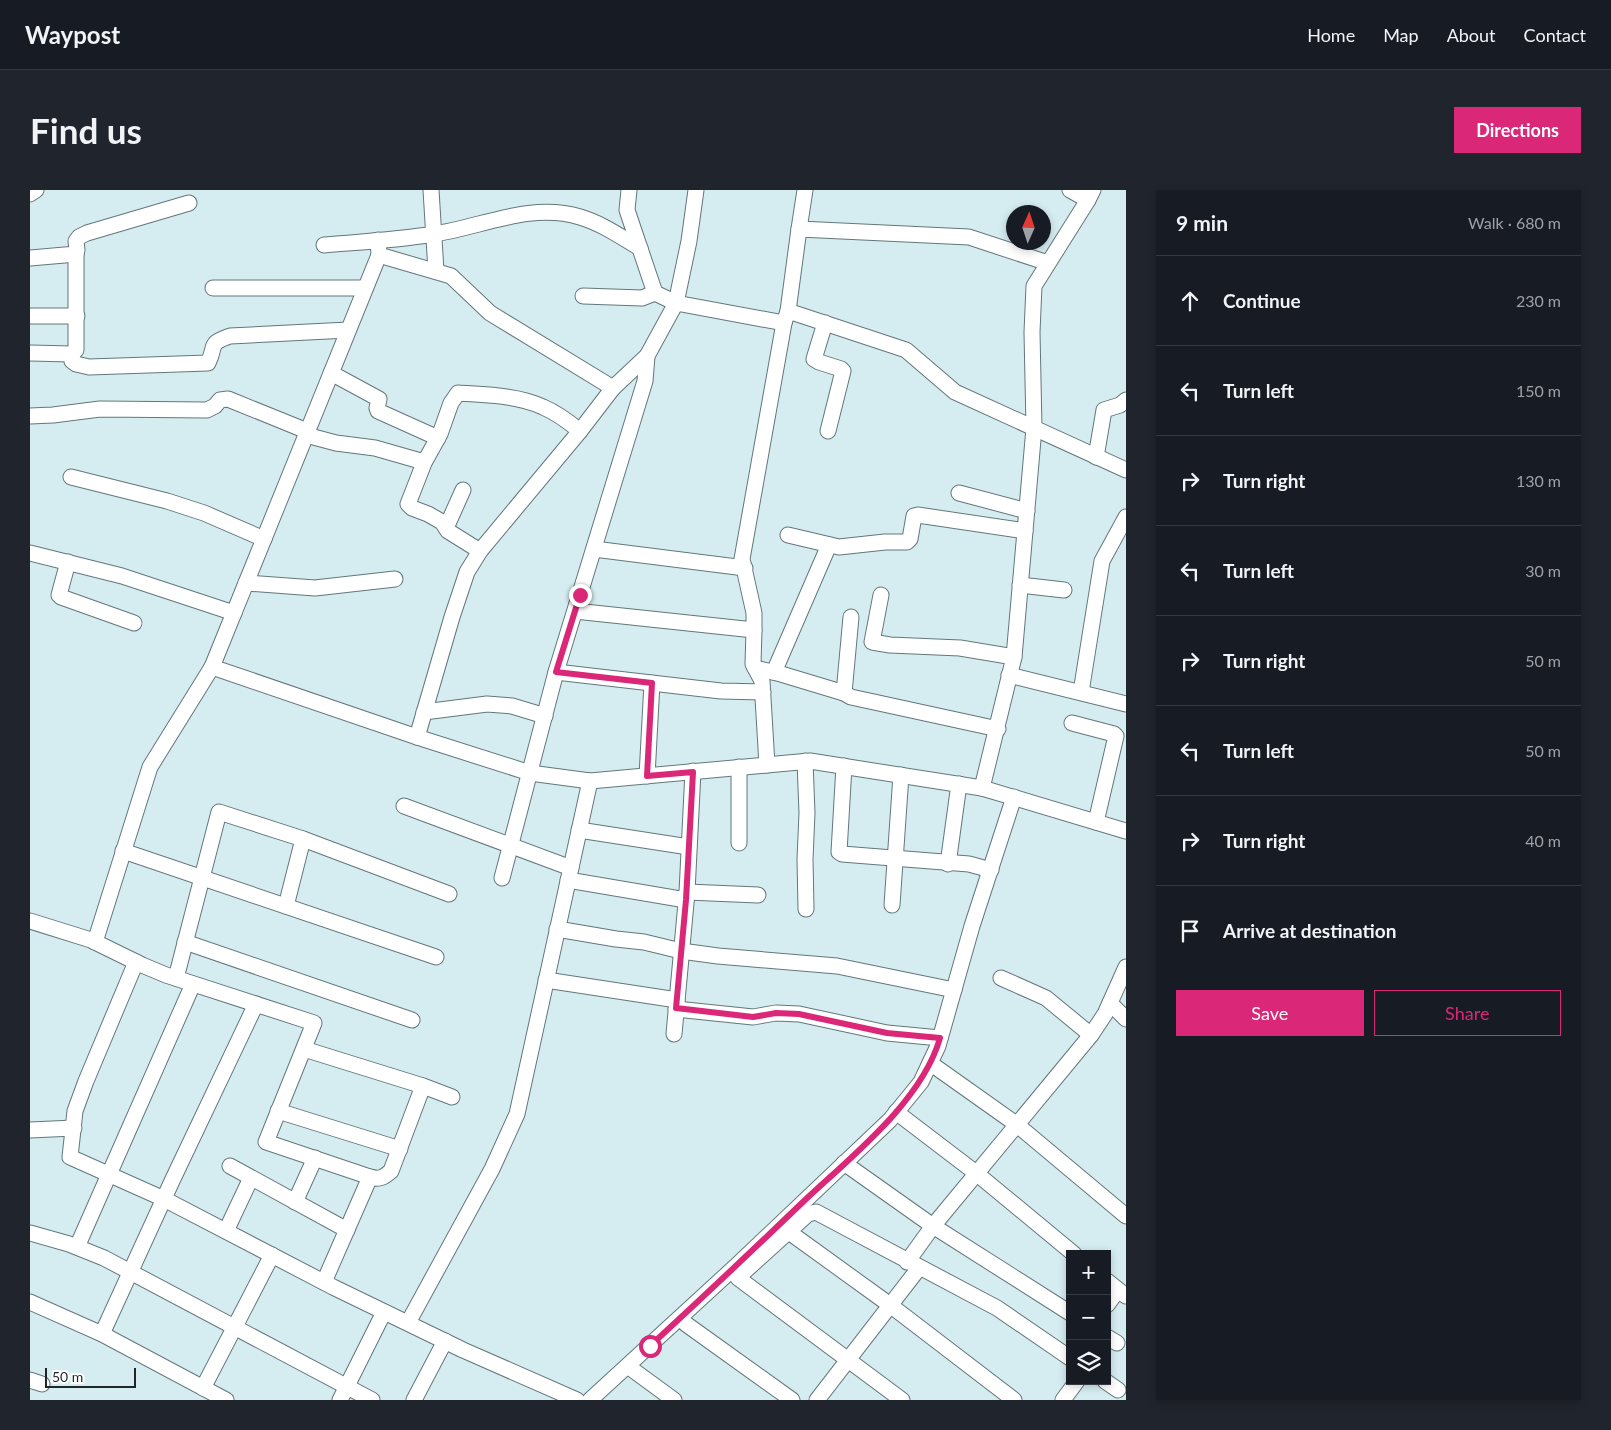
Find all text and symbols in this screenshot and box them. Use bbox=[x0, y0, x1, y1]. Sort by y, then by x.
text: Waypost bbox=[25, 20, 120, 49]
text: Home bbox=[1307, 24, 1355, 46]
text: Map bbox=[1383, 24, 1419, 46]
text: About bbox=[1447, 24, 1496, 46]
text: Contact bbox=[1524, 24, 1586, 46]
button: Directions bbox=[1454, 107, 1581, 153]
text: Find us bbox=[30, 109, 142, 151]
north arrow bbox=[1006, 205, 1051, 250]
text: 9 min bbox=[1176, 210, 1228, 235]
text: Walk · 680 m bbox=[1468, 213, 1561, 232]
icon: ahead bbox=[1176, 287, 1204, 315]
text: Continue bbox=[1223, 289, 1301, 312]
text: 230 m bbox=[1516, 291, 1561, 310]
icon: left bbox=[1176, 377, 1204, 405]
text: Turn left bbox=[1223, 379, 1294, 402]
text: 150 m bbox=[1516, 381, 1561, 400]
icon: right bbox=[1176, 467, 1204, 495]
text: Turn right bbox=[1223, 469, 1305, 492]
text: 130 m bbox=[1516, 471, 1561, 490]
icon: left bbox=[1176, 557, 1204, 585]
text: Turn left bbox=[1223, 559, 1294, 582]
text: 30 m bbox=[1525, 561, 1561, 580]
route end bbox=[569, 584, 592, 607]
icon: right bbox=[1176, 647, 1204, 675]
text: Turn right bbox=[1223, 649, 1305, 672]
text: 50 m bbox=[1525, 651, 1561, 670]
icon: left bbox=[1176, 737, 1204, 765]
text: Turn left bbox=[1223, 739, 1294, 762]
text: 50 m bbox=[1525, 741, 1561, 760]
icon: right bbox=[1176, 827, 1204, 855]
text: Turn right bbox=[1223, 829, 1305, 852]
text: 40 m bbox=[1525, 831, 1561, 850]
icon: arrive bbox=[1176, 917, 1204, 945]
text: Arrive at destination bbox=[1223, 919, 1396, 942]
button: Save bbox=[1176, 990, 1364, 1036]
button: Share bbox=[1374, 990, 1561, 1036]
map controls bbox=[1066, 1250, 1111, 1385]
button: + bbox=[1066, 1250, 1111, 1295]
button: − bbox=[1066, 1295, 1111, 1340]
route start bbox=[639, 1335, 662, 1358]
button: layers bbox=[1066, 1340, 1111, 1385]
scale bar bbox=[45, 1365, 136, 1388]
text: 50 m bbox=[52, 1368, 83, 1385]

